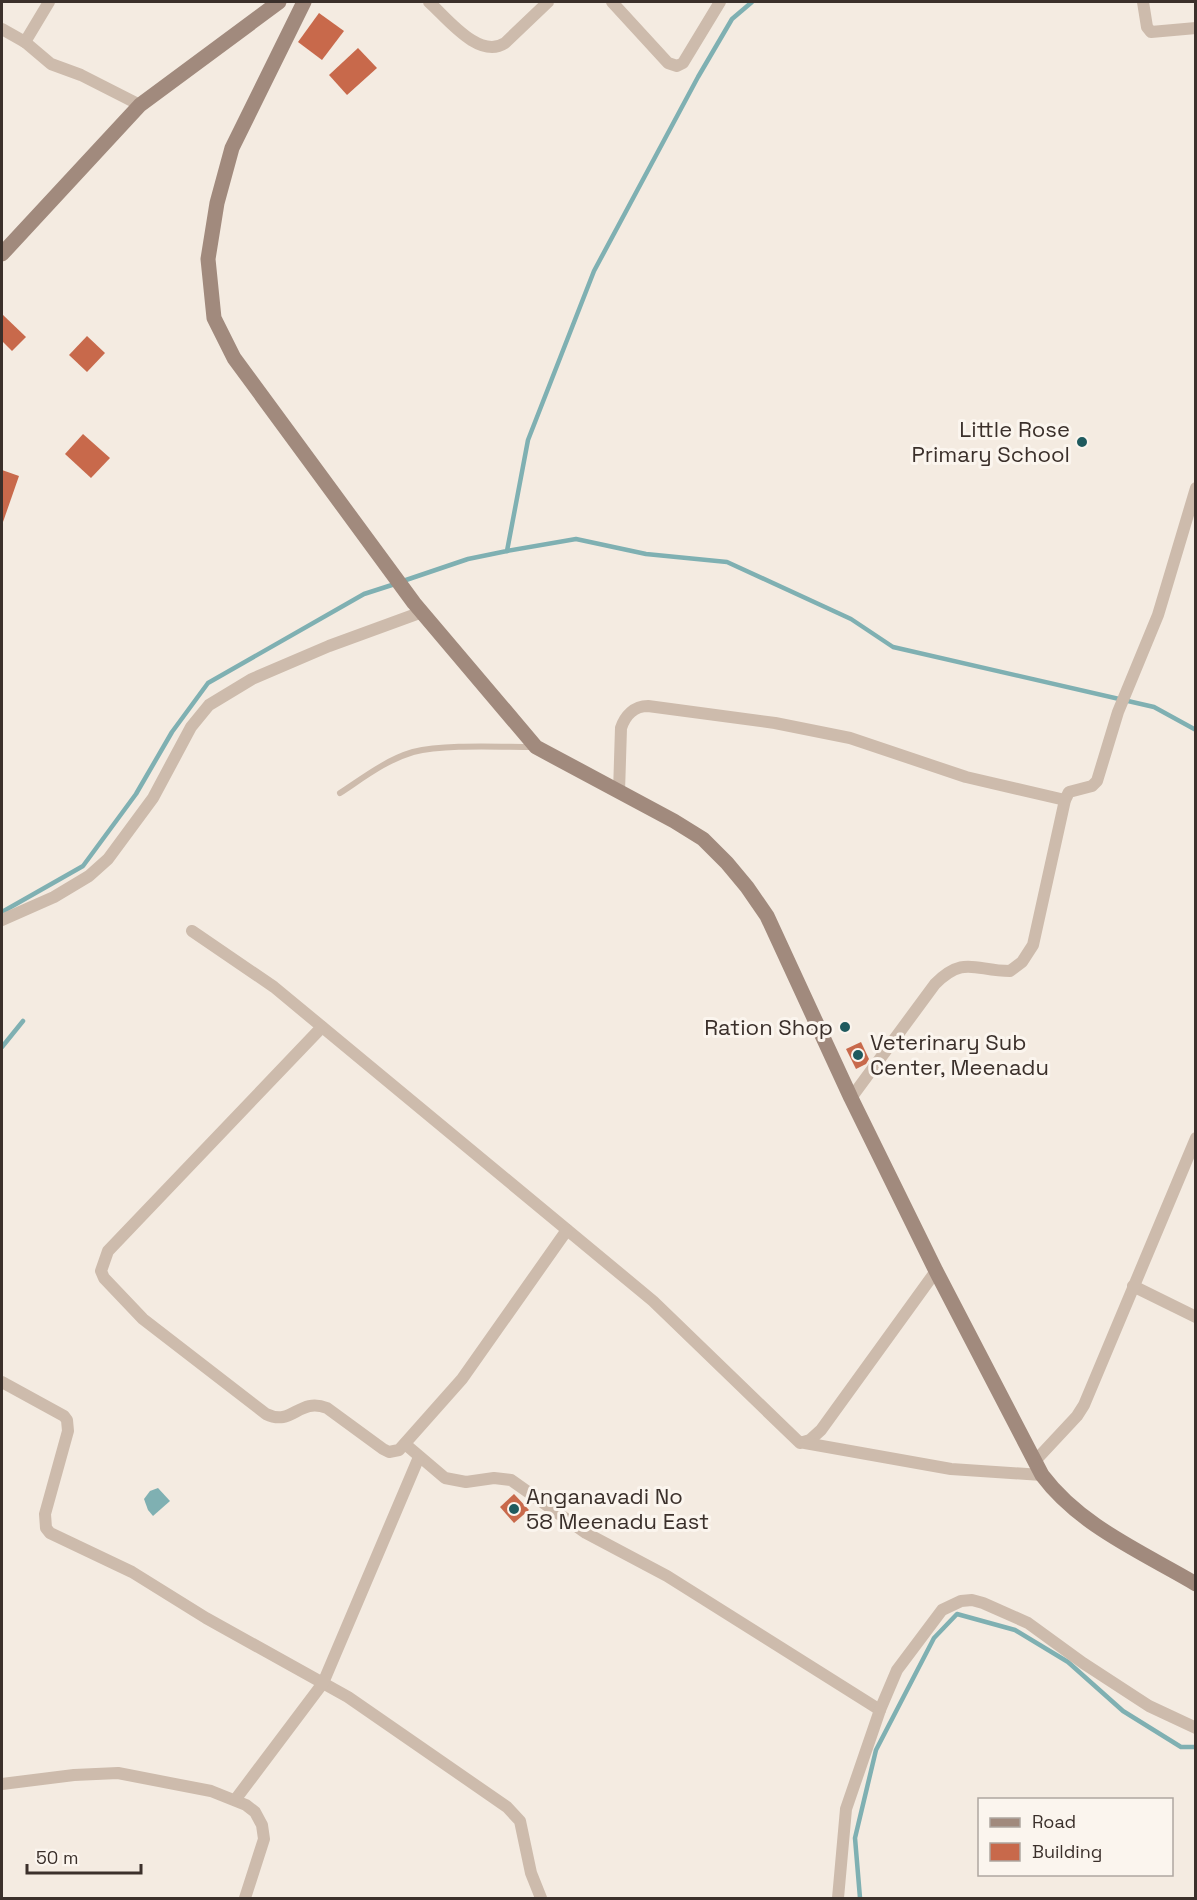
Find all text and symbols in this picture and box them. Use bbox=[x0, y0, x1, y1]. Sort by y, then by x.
place label: Little Rose Primary School bbox=[911, 415, 1070, 468]
marker: Little Rose Primary School bbox=[1075, 435, 1089, 449]
place label: Ration Shop bbox=[704, 1013, 833, 1041]
marker: Ration Shop bbox=[838, 1020, 852, 1034]
place label: Veterinary Sub Center, Meenadu bbox=[870, 1028, 1049, 1081]
marker: Veterinary Sub Center, Meenadu bbox=[851, 1048, 865, 1062]
place label: Anganavadi No 58 Meenadu East bbox=[526, 1482, 709, 1535]
marker: Anganavadi No 58 Meenadu East bbox=[507, 1502, 521, 1516]
legend bbox=[978, 1798, 1173, 1876]
text: Road bbox=[1032, 1810, 1076, 1833]
scale bar bbox=[27, 1837, 141, 1875]
text: Building bbox=[1032, 1840, 1102, 1863]
text: 50 m bbox=[36, 1846, 78, 1869]

